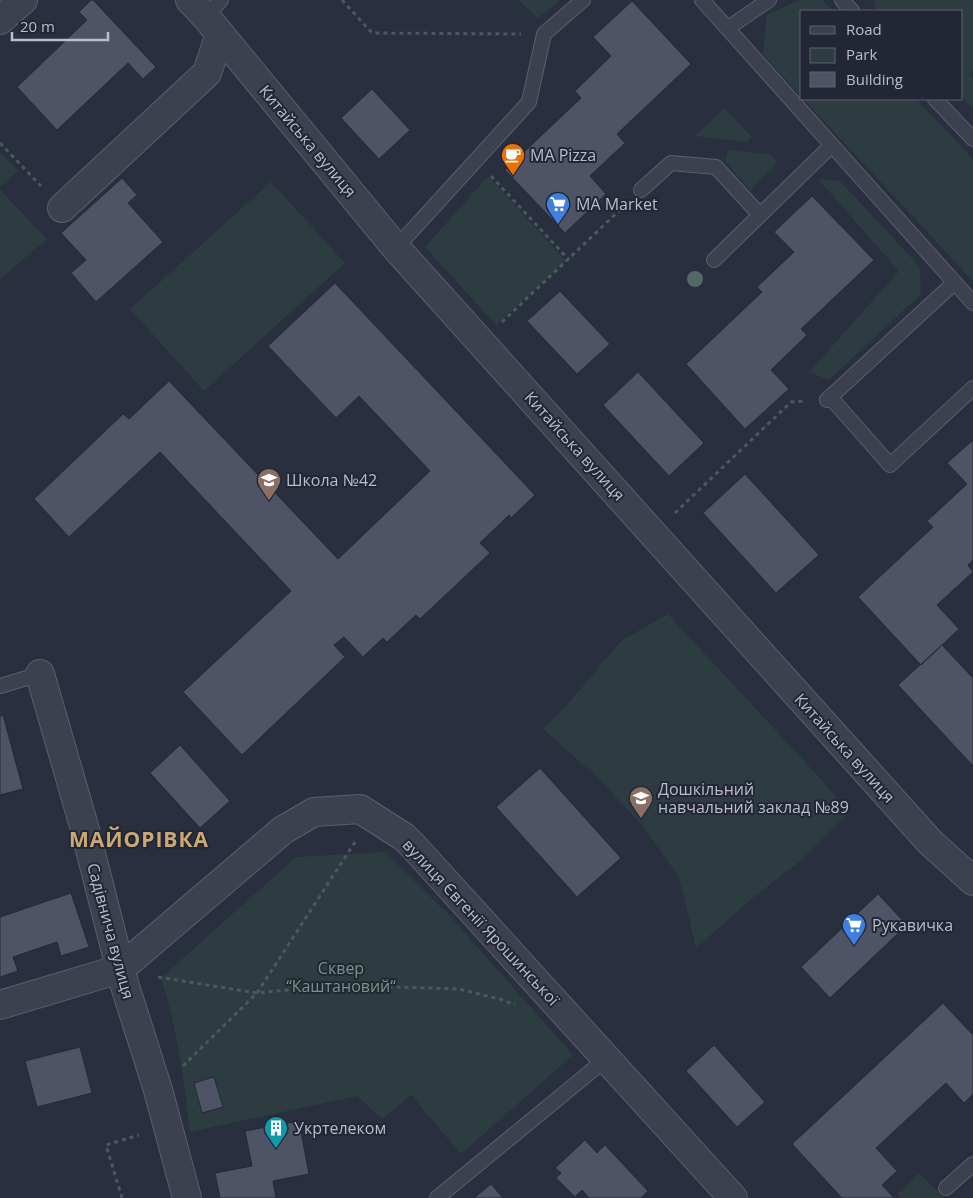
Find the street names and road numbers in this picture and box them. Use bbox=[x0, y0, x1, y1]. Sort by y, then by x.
street label: Китайська вулиця bbox=[254, 80, 362, 202]
street label: Китайська вулиця bbox=[520, 386, 630, 506]
street label: Китайська вулиця bbox=[790, 688, 900, 808]
street label: вулиця Євгенії Ярошинської bbox=[398, 834, 565, 1011]
street label: Садівнича вулиця bbox=[82, 861, 140, 1001]

